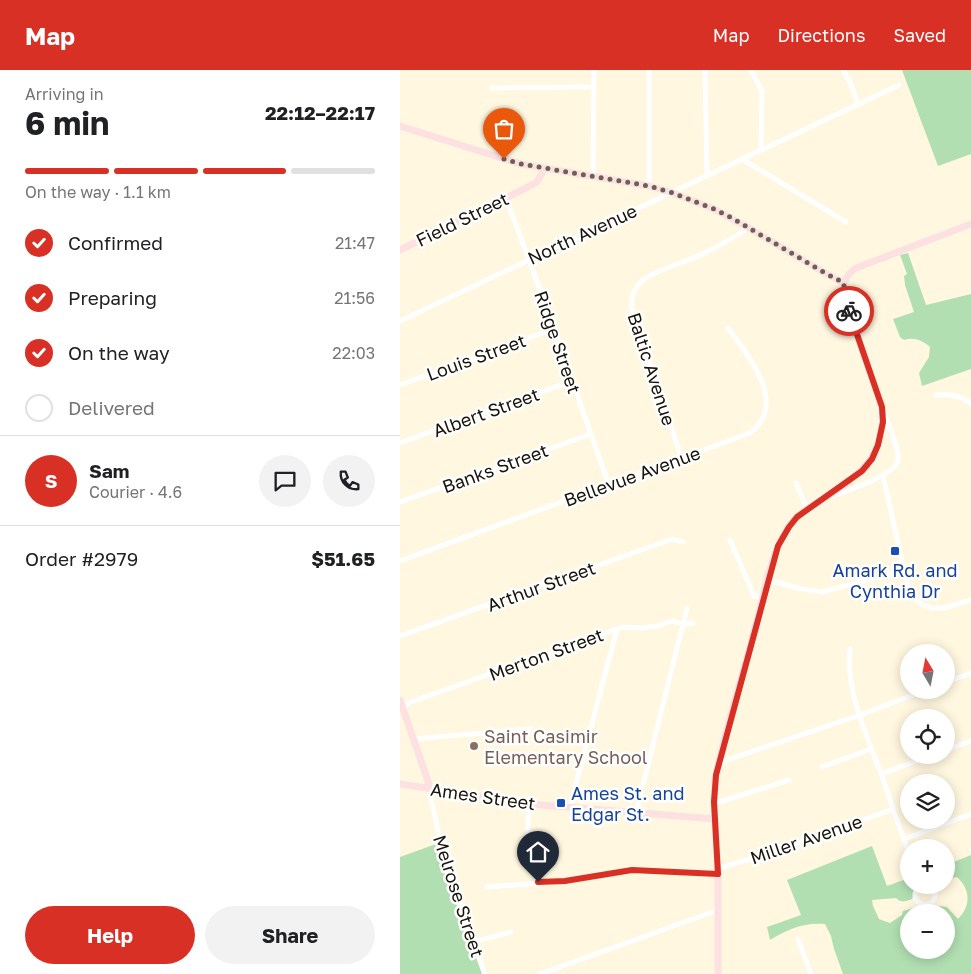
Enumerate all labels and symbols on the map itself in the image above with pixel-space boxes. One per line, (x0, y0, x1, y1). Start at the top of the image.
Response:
pin (483, 108, 525, 159)
street label: Field Street (412, 187, 512, 251)
street label: North Avenue (524, 199, 640, 269)
courier (824, 286, 874, 336)
street label: Ridge Street (530, 288, 586, 396)
street label: Baltic Avenue (623, 310, 681, 428)
street label: Louis Street (423, 329, 529, 385)
street label: Albert Street (430, 383, 542, 441)
street label: Banks Street (439, 439, 551, 497)
street label: Bellevue Avenue (561, 441, 703, 511)
marker: Amark Rd. and Cynthia Dr (889, 545, 901, 557)
street label: Arthur Street (484, 556, 598, 616)
place label: Amark Rd. and Cynthia Dr (832, 559, 958, 602)
street label: Merton Street (486, 623, 606, 685)
north arrow (900, 644, 955, 699)
place label: Saint Casimir Elementary School (484, 725, 648, 768)
marker: Saint Casimir Elementary School (468, 740, 480, 752)
street label: Ames Street (429, 778, 537, 814)
place label: Ames St. and Edgar St. (571, 782, 685, 825)
marker: Ames St. and Edgar St. (555, 797, 567, 809)
street label: Miller Avenue (747, 810, 865, 868)
pin (517, 831, 559, 882)
street label: Melrose Street (429, 832, 489, 960)

